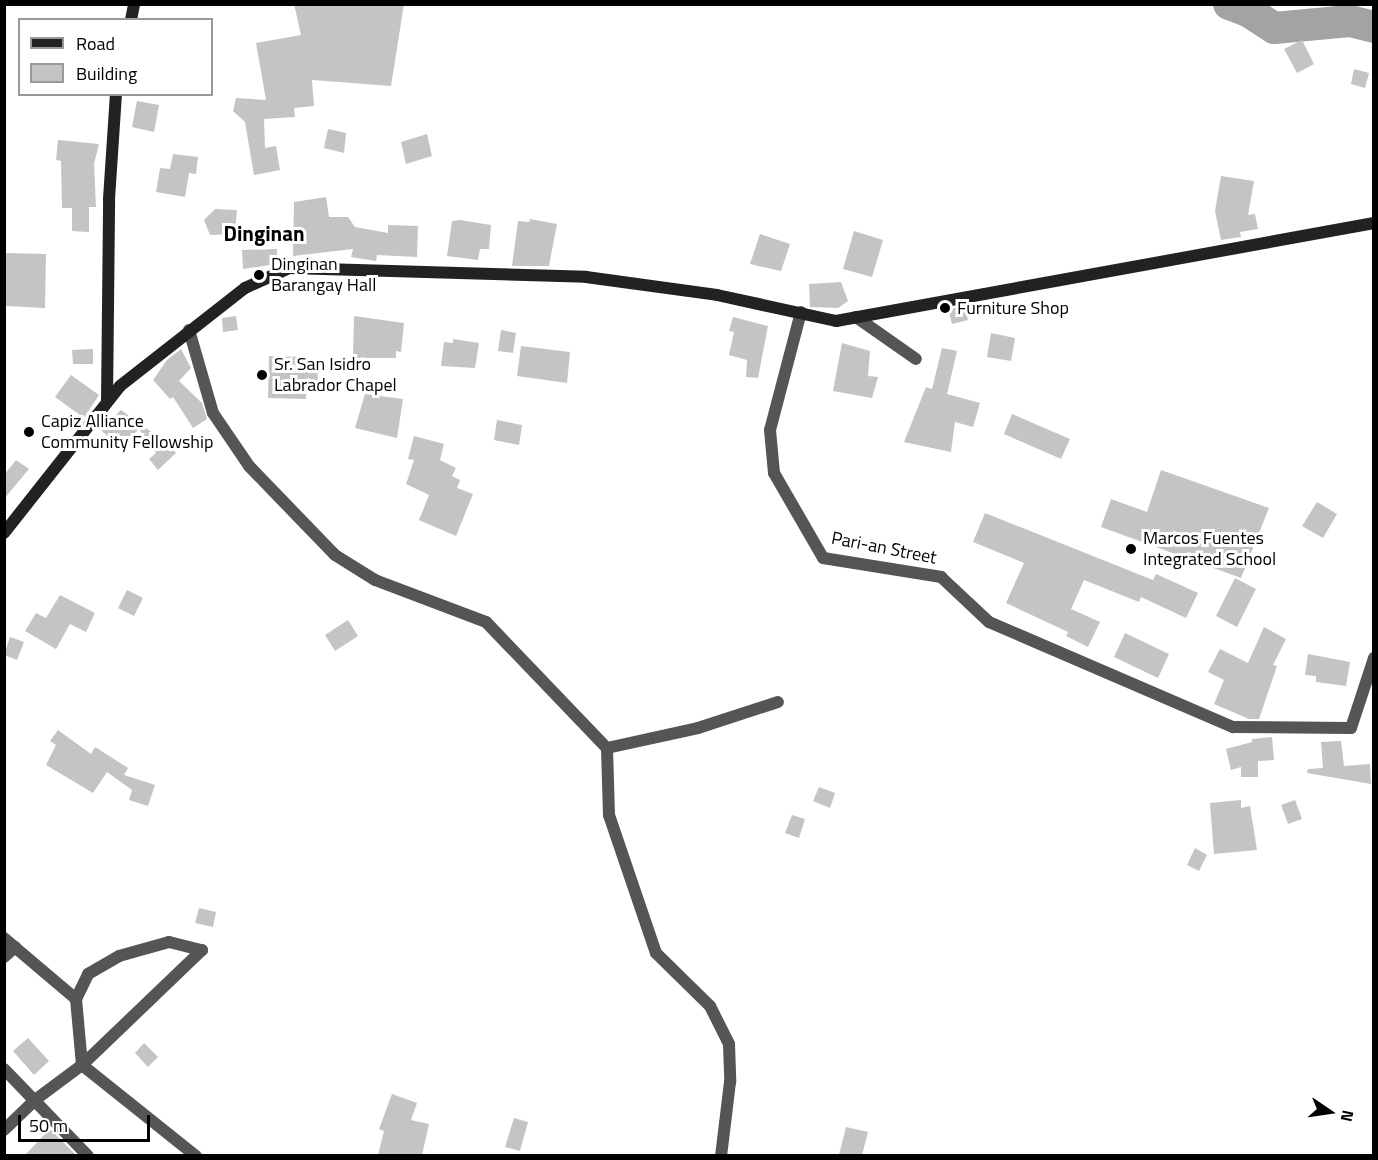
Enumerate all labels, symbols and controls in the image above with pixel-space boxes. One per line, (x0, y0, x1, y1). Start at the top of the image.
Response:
legend (18, 18, 213, 96)
text: Road (76, 30, 115, 57)
text: Building (76, 60, 137, 87)
district label: Dinginan (223, 220, 305, 246)
place label: Dinginan Barangay Hall (271, 254, 376, 296)
marker: Dinginan Barangay Hall (252, 268, 266, 282)
place label: Furniture Shop (957, 297, 1069, 319)
marker: Furniture Shop (938, 301, 952, 315)
place label: Sr. San Isidro Labrador Chapel (274, 354, 397, 397)
marker: Sr. San Isidro Labrador Chapel (255, 368, 269, 382)
place label: Capiz Alliance Community Fellowship (41, 411, 213, 454)
marker: Capiz Alliance Community Fellowship (22, 425, 36, 439)
street label: Pari-an Street (830, 527, 938, 569)
place label: Marcos Fuentes Integrated School (1143, 528, 1276, 570)
marker: Marcos Fuentes Integrated School (1124, 542, 1138, 556)
north arrow (1300, 1082, 1360, 1142)
scale bar (21, 1103, 153, 1141)
text: N (1335, 1108, 1360, 1124)
text: 50 m (29, 1112, 68, 1139)

